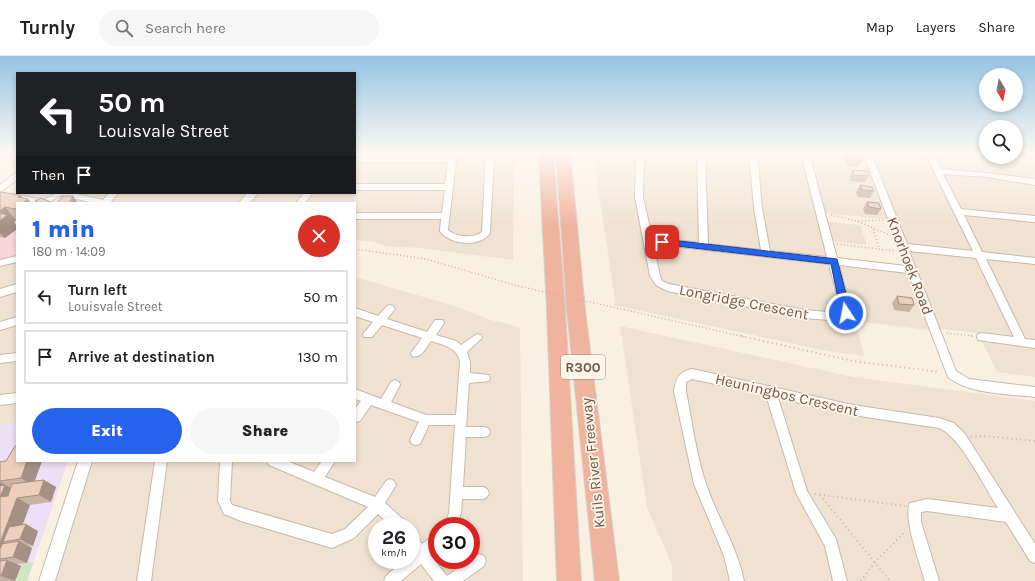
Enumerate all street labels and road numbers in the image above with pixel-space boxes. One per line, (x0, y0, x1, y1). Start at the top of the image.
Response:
street label: Knorhoek Road (883, 215, 937, 317)
street label: Longridge Crescent (678, 281, 811, 323)
road number: R300 (561, 355, 605, 379)
street label: Heuningbos Crescent (713, 370, 861, 420)
street label: Kuils River Freeway (577, 397, 609, 529)

